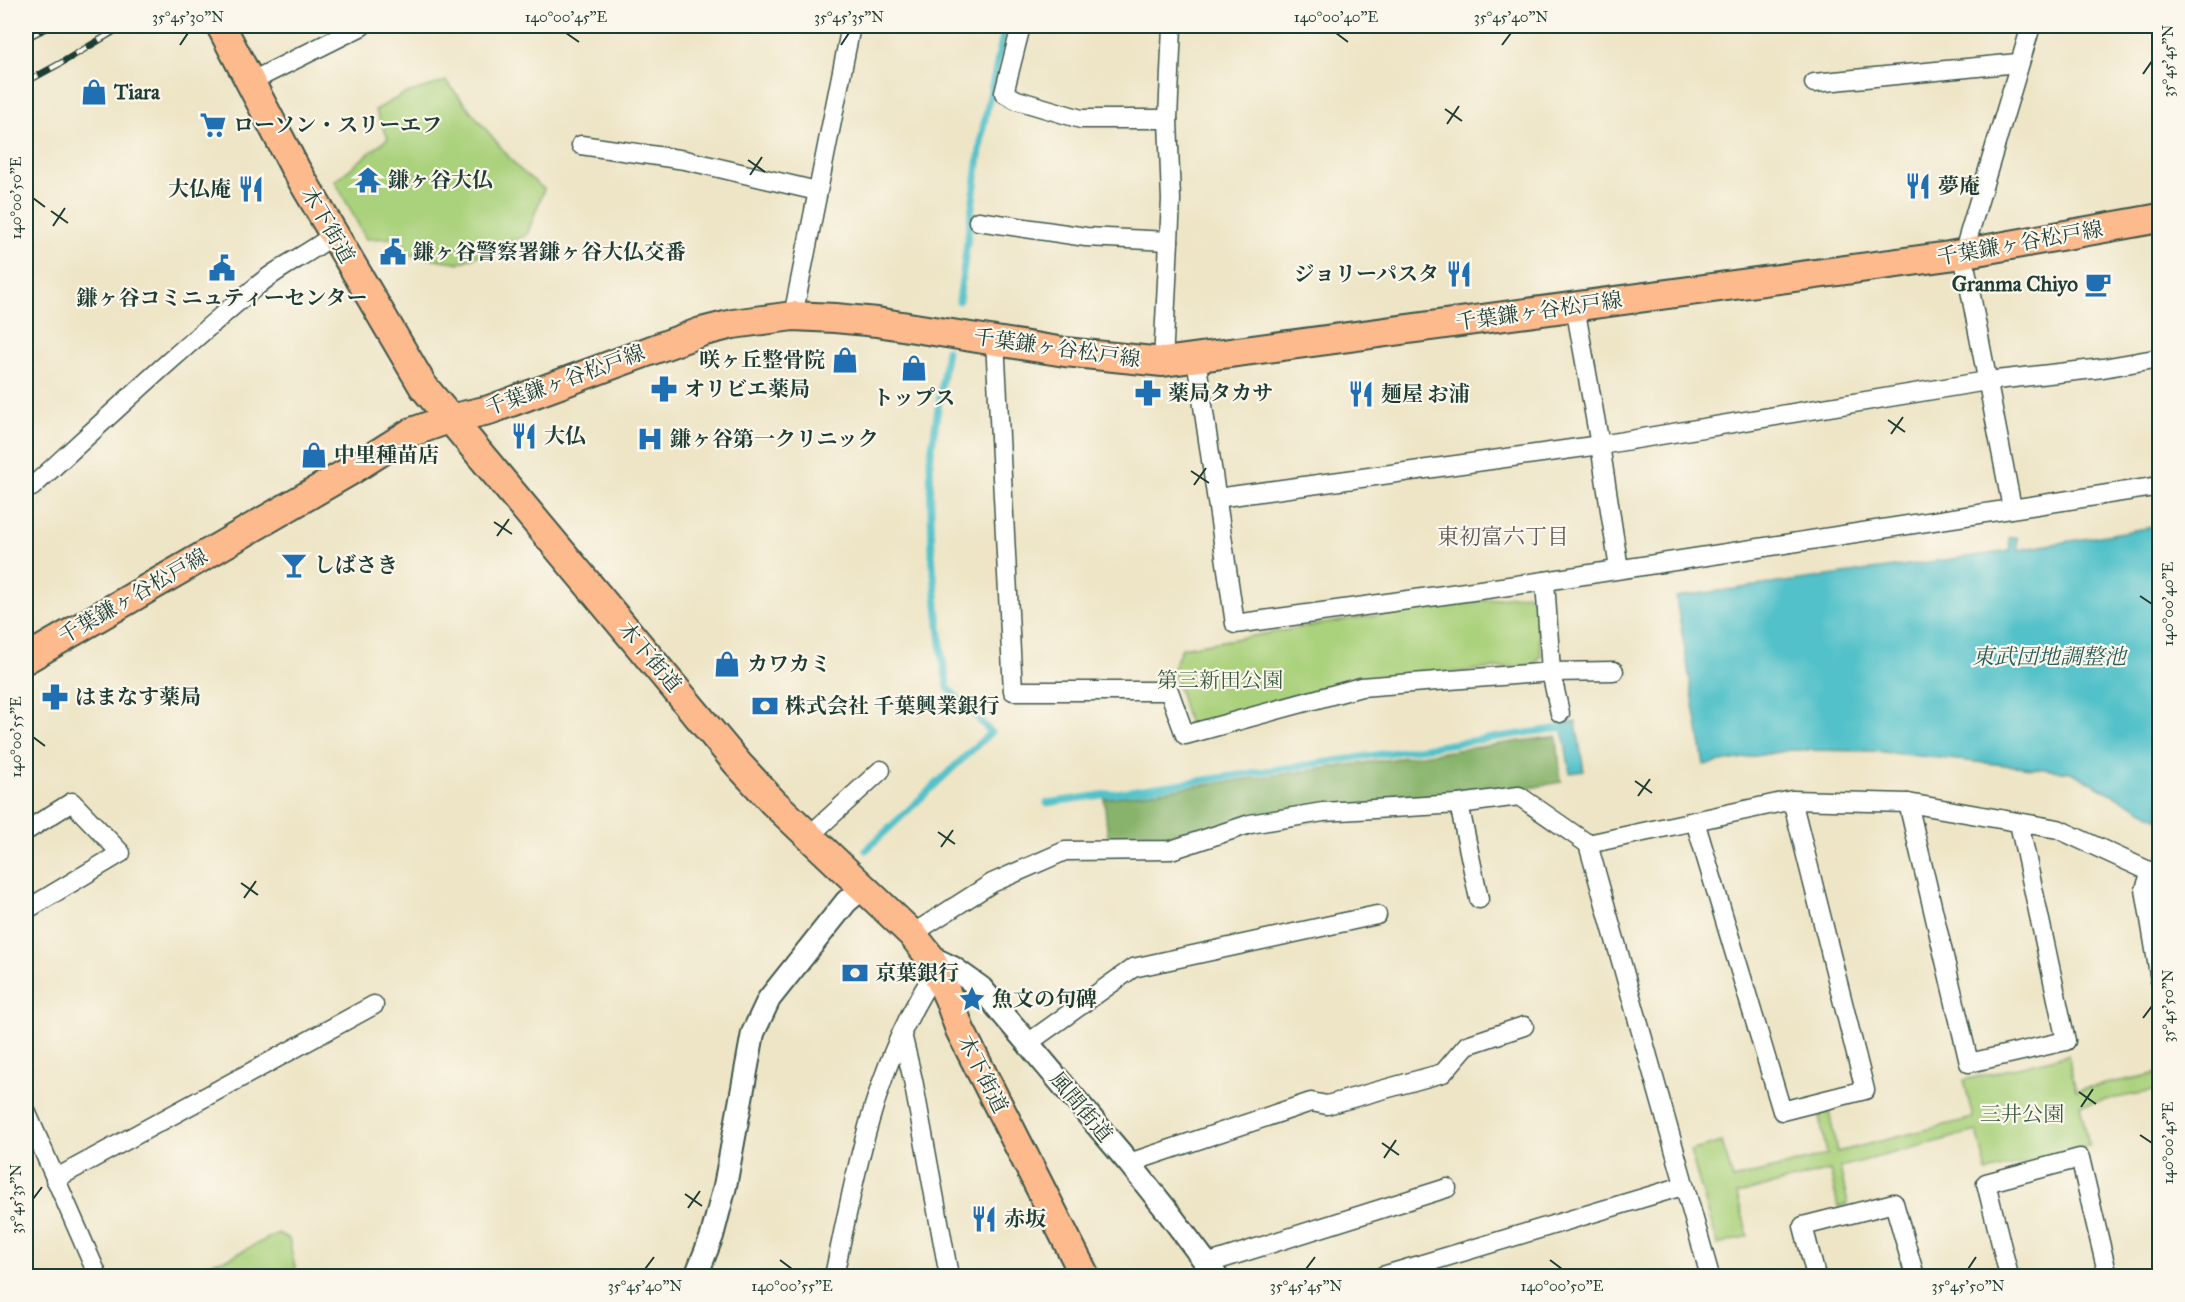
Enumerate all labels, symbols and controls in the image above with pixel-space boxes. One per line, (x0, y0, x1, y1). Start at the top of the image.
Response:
text: 35°45'30"N (152, 8, 224, 26)
text: 140°00'45"E (525, 8, 608, 26)
text: 35°45'35"N (814, 8, 884, 26)
text: 140°00'40"E (1294, 8, 1378, 26)
text: 35°45'40"N (1474, 8, 1548, 26)
text: 35°45'45"N (2159, 24, 2177, 97)
shop icon: Tiara (79, 77, 109, 107)
place label: Tiara (113, 79, 161, 105)
supermarket icon: ローソン・スリーエフ (198, 110, 228, 140)
place label: ローソン・スリーエフ (233, 112, 442, 138)
text: 140°00'50"E (7, 156, 25, 240)
temple icon: 鎌ヶ谷大仏 (353, 165, 383, 195)
place label: 鎌ヶ谷大仏 (388, 167, 493, 193)
restaurant icon: 夢庵 (1903, 171, 1933, 201)
place label: 夢庵 (1938, 173, 1980, 199)
restaurant icon: 大仏庵 (236, 174, 266, 204)
place label: 大仏庵 (168, 176, 231, 202)
street label: 木下街道 (296, 182, 360, 268)
street label: 千葉鎌ヶ谷松戸線 (1935, 216, 2105, 270)
public building icon: 鎌ヶ谷警察署鎌ヶ谷大仏交番 (378, 237, 408, 267)
place label: 鎌ヶ谷警察署鎌ヶ谷大仏交番 (413, 239, 686, 265)
public building icon: 鎌ヶ谷コミニュティーセンター (207, 253, 237, 283)
restaurant icon: ジョリーパスタ (1444, 259, 1474, 289)
place label: ジョリーパスタ (1293, 261, 1439, 287)
cafe icon: Granma Chiyo (2083, 269, 2113, 299)
place label: Granma Chiyo (1952, 271, 2078, 297)
place label: 鎌ヶ谷コミニュティーセンター (76, 285, 368, 311)
street label: 千葉鎌ヶ谷松戸線 (1454, 286, 1624, 336)
street label: 千葉鎌ヶ谷松戸線 (972, 323, 1142, 373)
street label: 千葉鎌ヶ谷松戸線 (482, 339, 648, 421)
shop icon: 咲ヶ丘整骨院 (830, 345, 860, 375)
place label: 咲ヶ丘整骨院 (699, 347, 825, 373)
shop icon: トップス (899, 353, 929, 383)
pharmacy icon: オリビエ薬局 (649, 374, 679, 404)
place label: オリビエ薬局 (684, 376, 810, 402)
pharmacy icon: 薬局タカサ (1133, 378, 1163, 408)
restaurant icon: 麺屋 お浦 (1346, 379, 1376, 409)
place label: 薬局タカサ (1168, 380, 1273, 406)
place label: 麺屋 お浦 (1381, 381, 1470, 407)
place label: トップス (873, 385, 955, 411)
restaurant icon: 大仏 (509, 421, 539, 451)
place label: 大仏 (544, 423, 586, 449)
hospital icon: 鎌ヶ谷第一クリニック (635, 424, 665, 454)
place label: 鎌ヶ谷第一クリニック (670, 426, 879, 452)
shop icon: 中里種苗店 (299, 440, 329, 470)
place label: 中里種苗店 (334, 442, 439, 468)
district label: 東初富六丁目 (1437, 523, 1569, 550)
street label: 千葉鎌ヶ谷松戸線 (54, 543, 212, 649)
bar icon: しばさき (279, 550, 309, 580)
place label: しばさき (314, 552, 398, 578)
text: 140°00'40"E (2159, 562, 2177, 646)
street label: 木下街道 (613, 616, 687, 698)
water label: 東武団地調整池 (1972, 643, 2129, 670)
shop icon: カワカミ (712, 649, 742, 679)
place label: カワカミ (747, 651, 831, 677)
park label: 第三新田公園 (1157, 667, 1283, 693)
pharmacy icon: はまなす薬局 (40, 682, 70, 712)
place label: はまなす薬局 (75, 684, 201, 710)
bank icon: 株式会社 千葉興業銀行 (750, 691, 780, 721)
place label: 株式会社 千葉興業銀行 (785, 693, 1000, 719)
text: 140°00'55"E (7, 696, 25, 778)
bank icon: 京葉銀行 (840, 958, 870, 988)
place label: 京葉銀行 (875, 960, 959, 986)
text: 35°45'50"N (2159, 969, 2177, 1042)
place icon: 魚文の句碑 (957, 984, 987, 1014)
place label: 魚文の句碑 (992, 986, 1097, 1012)
street label: 木下街道 (952, 1031, 1014, 1117)
street label: 風間街道 (1044, 1066, 1118, 1148)
park label: 三井公園 (1980, 1101, 2064, 1127)
text: 140°00'45"E (2159, 1101, 2177, 1184)
text: 35°45'35"N (7, 1164, 25, 1234)
restaurant icon: 赤坂 (969, 1204, 999, 1234)
place label: 赤坂 (1004, 1206, 1046, 1232)
text: 35°45'40"N (608, 1277, 682, 1295)
text: 140°00'55"E (751, 1277, 833, 1295)
text: 35°45'45"N (1270, 1277, 1343, 1295)
text: 140°00'50"E (1520, 1277, 1604, 1295)
text: 35°45'50"N (1932, 1277, 2005, 1295)

